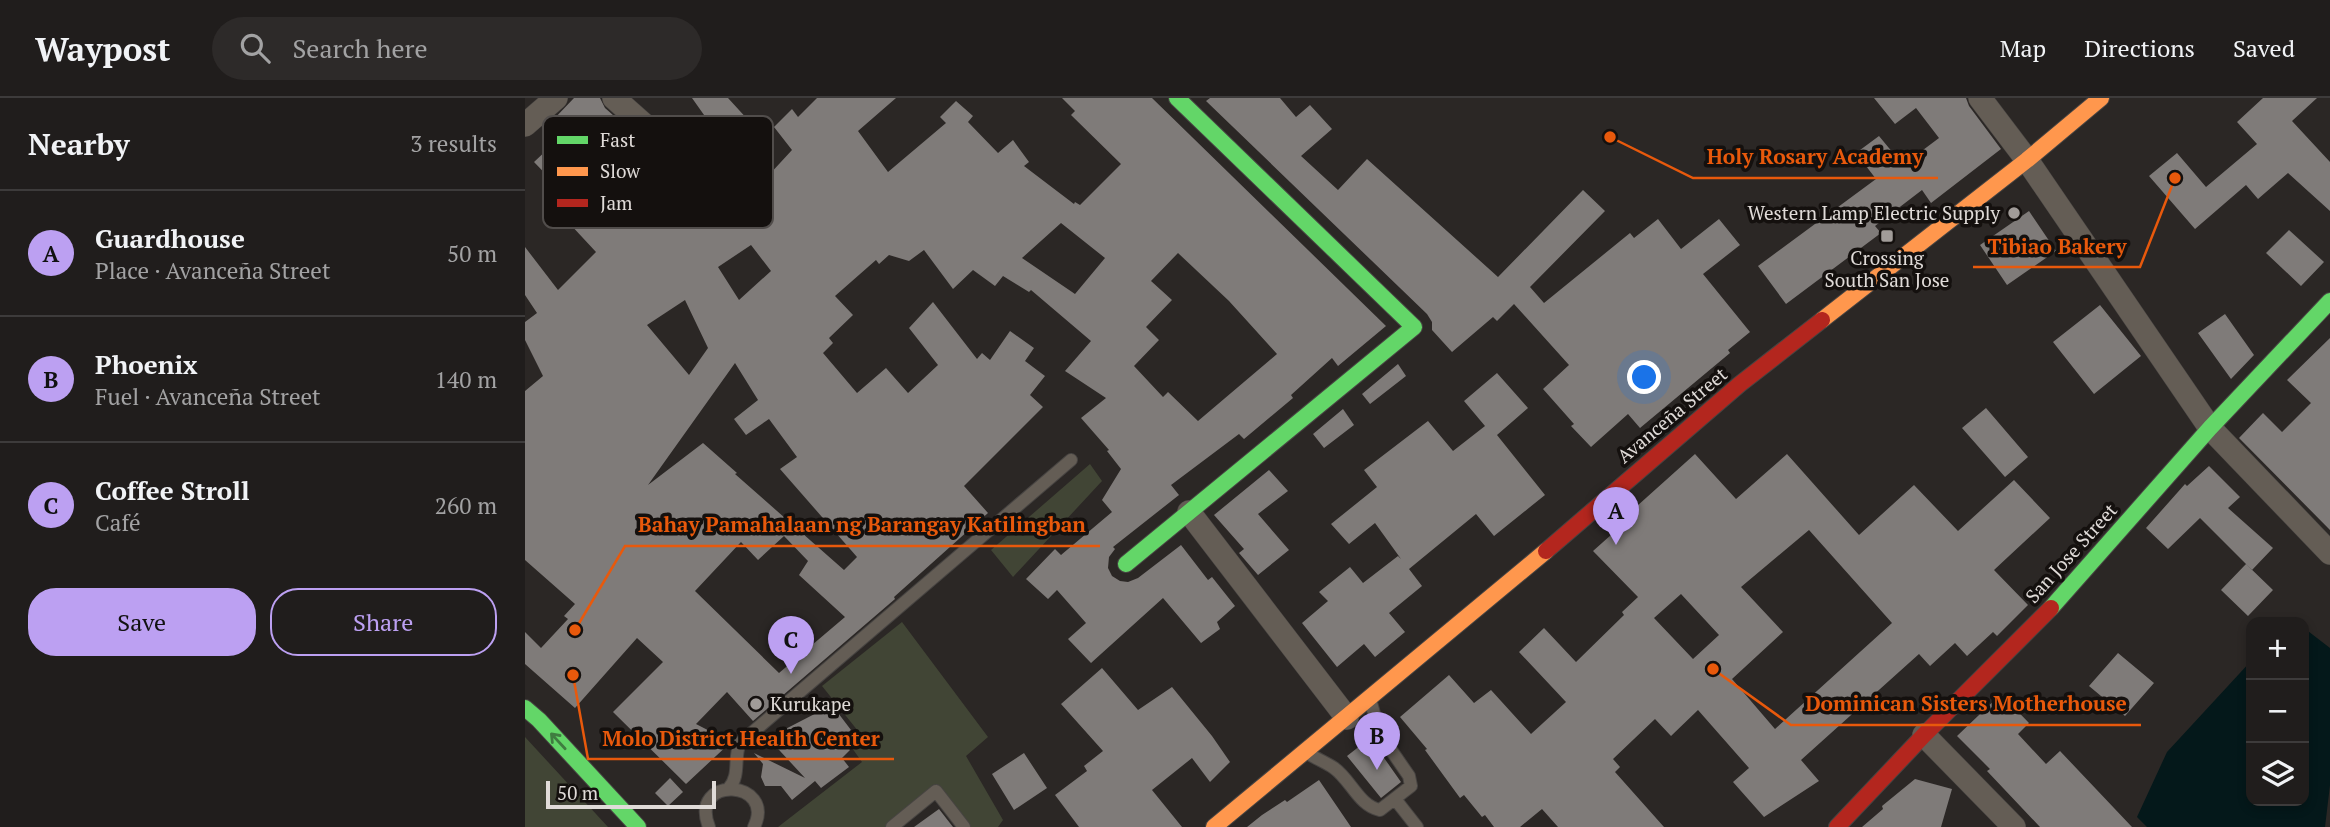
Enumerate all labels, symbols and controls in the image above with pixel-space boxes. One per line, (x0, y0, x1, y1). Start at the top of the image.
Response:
search box (212, 17, 702, 80)
text: Waypost (35, 27, 170, 70)
icon: search (236, 29, 274, 67)
text: Search here (292, 31, 428, 65)
text: Map (2000, 32, 2046, 64)
text: Directions (2084, 32, 2195, 64)
text: Saved (2233, 32, 2295, 64)
legend (543, 116, 773, 228)
text: Nearby (28, 124, 130, 164)
text: Fast (600, 127, 635, 152)
text: 3 results (410, 128, 497, 159)
callout: Holy Rosary Academy (1693, 136, 1938, 178)
text: Holy Rosary Academy (1707, 142, 1924, 170)
text: Slow (600, 158, 641, 183)
text: Jam (600, 190, 633, 215)
place label: Western Lamp Electric Supply (1747, 200, 2000, 225)
marker: Western Lamp Electric Supply (2006, 205, 2022, 221)
text: Guardhouse (95, 221, 245, 255)
callout: Tibiao Bakery (1973, 225, 2140, 267)
marker: Crossing South San Jose (1879, 228, 1895, 244)
text: Tibiao Bakery (1988, 232, 2127, 260)
text: A (43, 238, 59, 269)
text: 50 m (447, 238, 497, 269)
place label: Crossing South San Jose (1825, 245, 1949, 292)
text: Place · Avanceña Street (95, 255, 330, 286)
text: Phoenix (95, 347, 198, 381)
your location (1627, 360, 1661, 394)
street label: Avanceña Street (1611, 361, 1732, 468)
text: B (44, 364, 58, 395)
text: 140 m (435, 364, 497, 395)
text: Fuel · Avanceña Street (95, 381, 321, 412)
text: Coffee Stroll (95, 473, 250, 507)
pin: A (1593, 487, 1639, 545)
text: C (44, 490, 59, 521)
text: 260 m (435, 490, 497, 521)
street label: San Jose Street (2019, 498, 2122, 608)
callout: Bahay Pamahalaan ng Barangay Katilingban (625, 504, 1100, 546)
text: Café (95, 507, 140, 538)
text: Bahay Pamahalaan ng Barangay Katilingban (638, 510, 1086, 538)
button: Save (28, 588, 256, 656)
button: Share (270, 588, 497, 656)
pin: C (768, 616, 814, 674)
map controls (2246, 617, 2309, 806)
button: + (2246, 617, 2309, 680)
button: − (2246, 680, 2309, 743)
callout: Dominican Sisters Motherhouse (1791, 683, 2141, 725)
text: Dominican Sisters Motherhouse (1805, 689, 2127, 717)
place label: Kurukape (770, 691, 851, 716)
marker: Kurukape (748, 696, 764, 712)
pin: B (1354, 712, 1400, 770)
callout: Molo District Health Center (588, 717, 894, 759)
text: Molo District Health Center (602, 724, 880, 752)
one-way arrow (550, 733, 567, 750)
button: layers (2246, 743, 2309, 806)
scale bar (546, 778, 716, 810)
text: 50 m (557, 780, 598, 805)

